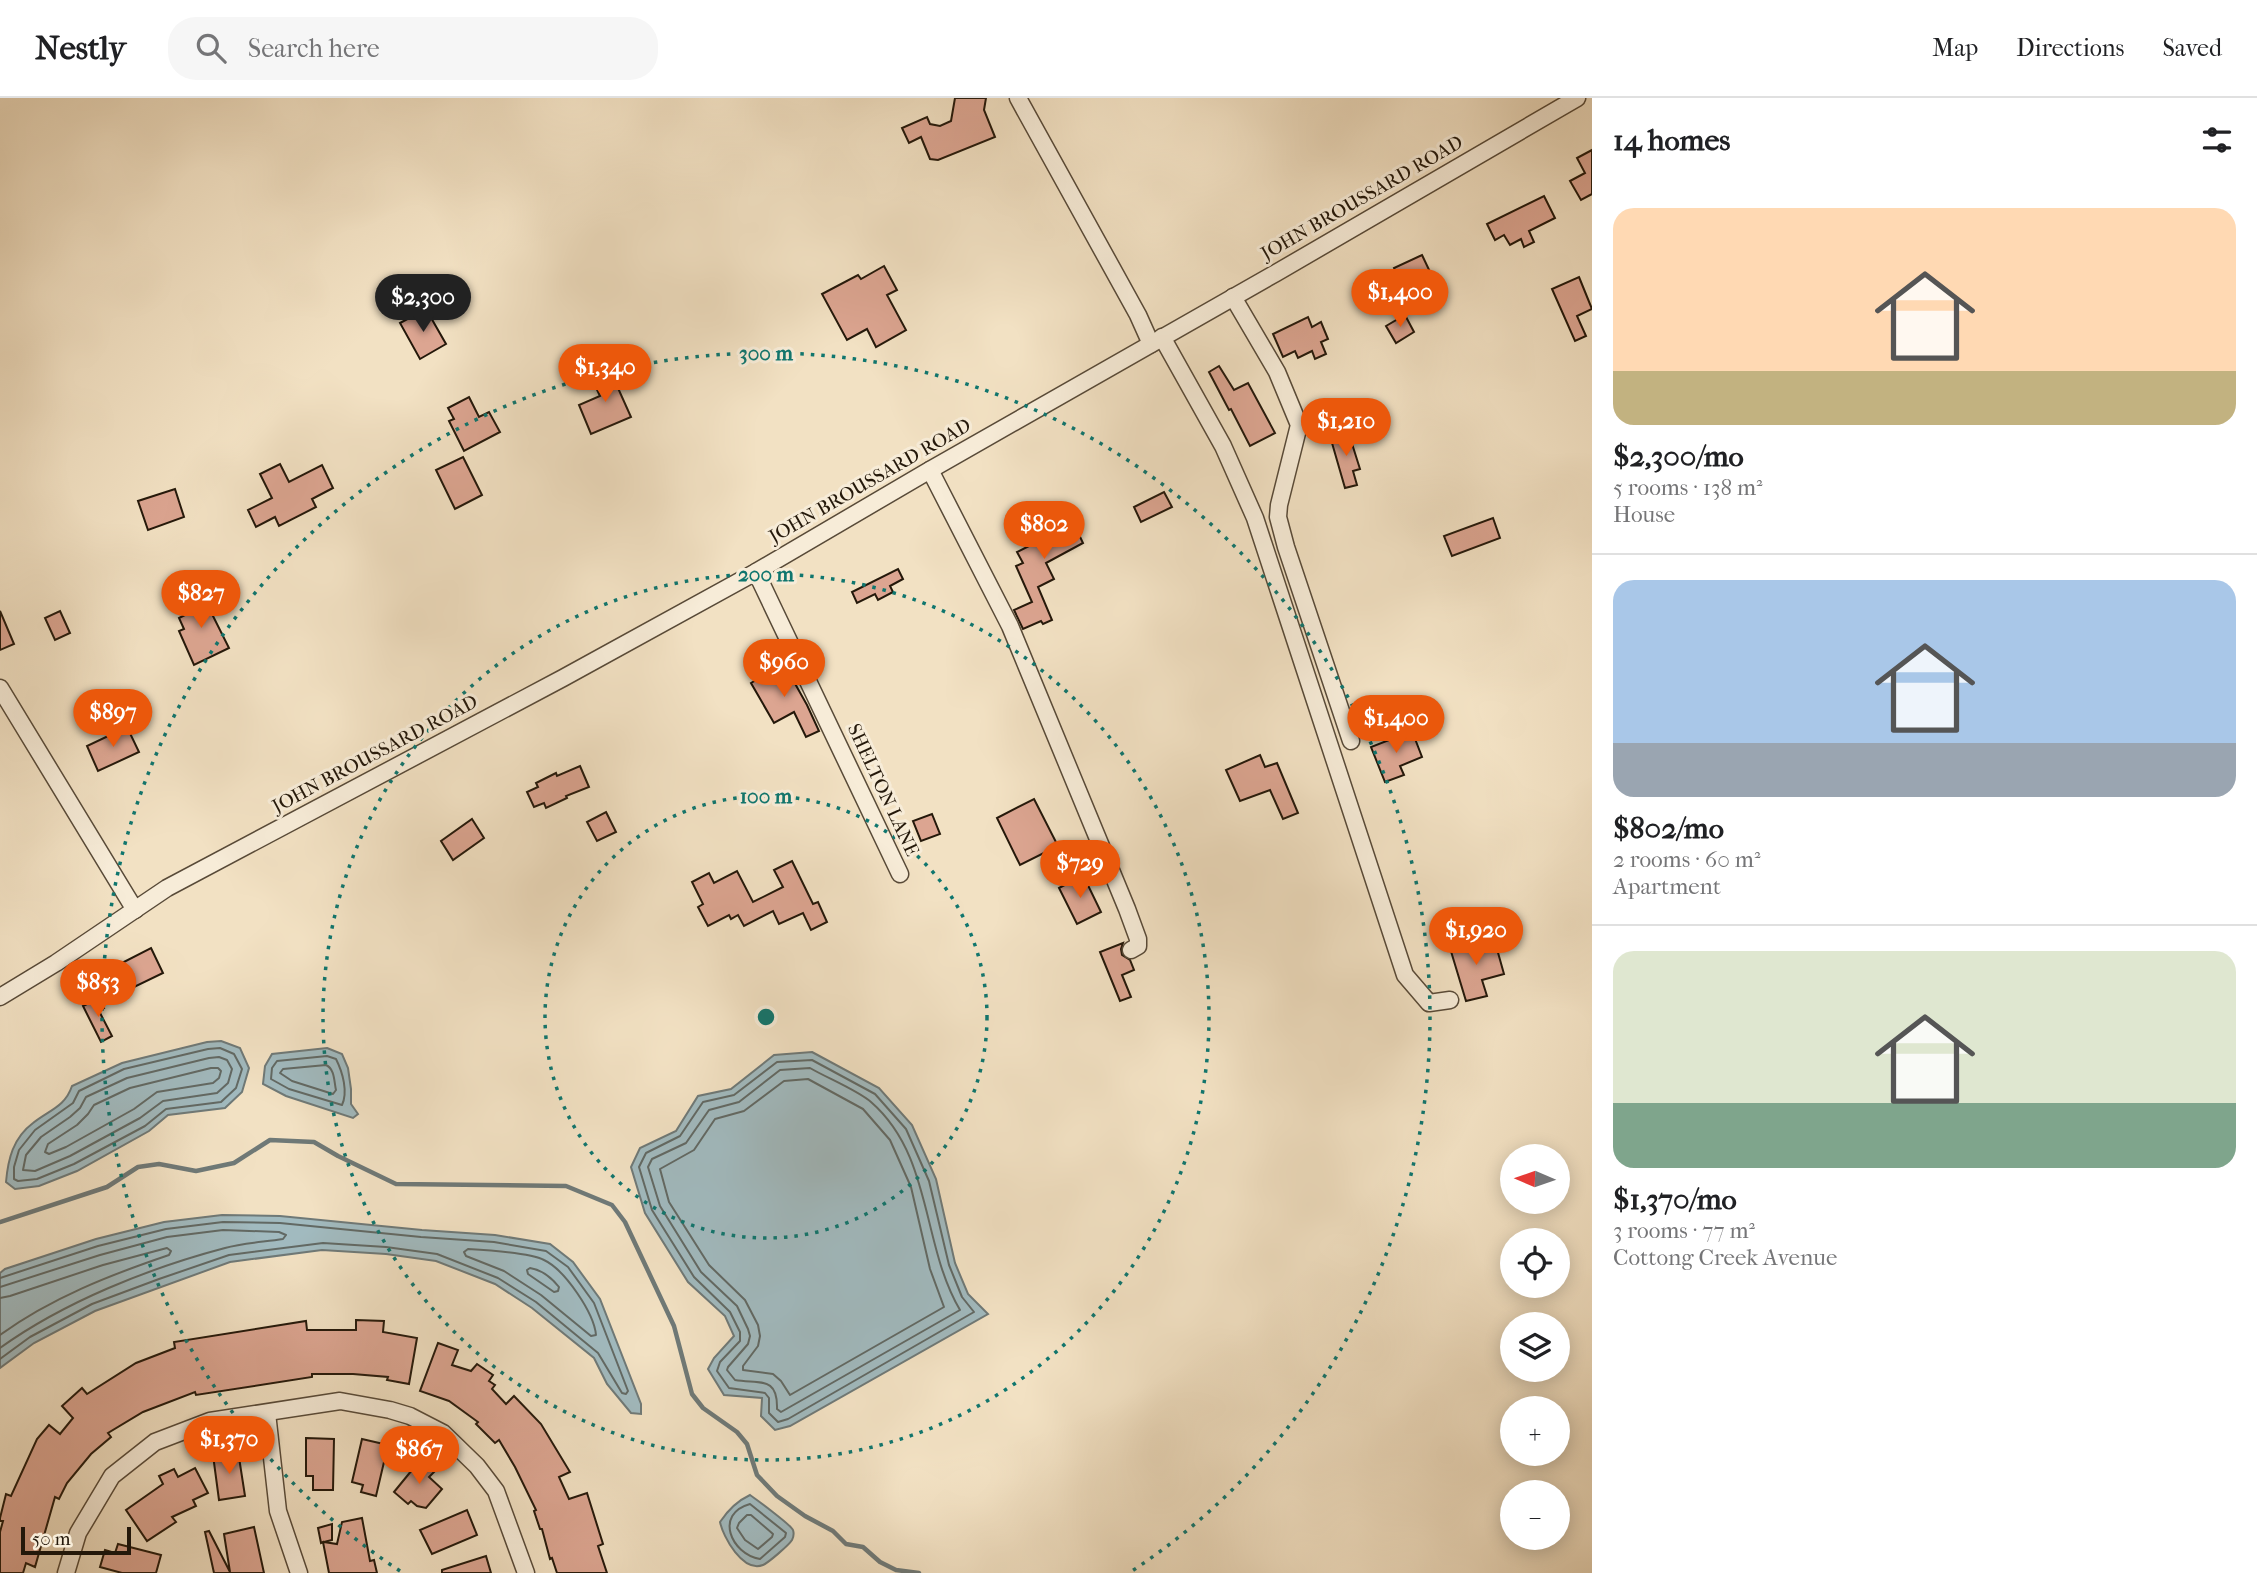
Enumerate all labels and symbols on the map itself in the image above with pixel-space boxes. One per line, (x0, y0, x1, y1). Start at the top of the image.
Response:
street label: JOHN BROUSSARD ROAD (1255, 131, 1467, 266)
pin: $1,400 (1343, 270, 1457, 329)
pin: $2,300 (366, 274, 480, 334)
text: 300 m (739, 341, 793, 365)
pin: $1,340 (548, 344, 662, 404)
pin: $1,210 (1289, 398, 1403, 458)
street label: JOHN BROUSSARD ROAD (763, 414, 975, 549)
pin: $802 (1003, 502, 1085, 561)
text: 200 m (738, 562, 795, 586)
pin: $827 (160, 570, 242, 630)
pin: $960 (743, 640, 825, 699)
pin: $897 (72, 690, 154, 749)
street label: JOHN BROUSSARD ROAD (267, 690, 481, 819)
pin: $1,400 (1339, 696, 1453, 755)
street label: SHELTON LANE (843, 720, 923, 860)
text: 100 m (740, 784, 793, 808)
pin: $729 (1039, 840, 1121, 900)
pin: $1,920 (1419, 908, 1533, 967)
pin: $853 (57, 960, 139, 1019)
centre of rings (754, 1005, 778, 1029)
north arrow (1500, 1144, 1570, 1214)
pin: $1,370 (172, 1416, 286, 1476)
pin: $867 (378, 1426, 460, 1486)
scale bar (21, 1524, 131, 1556)

